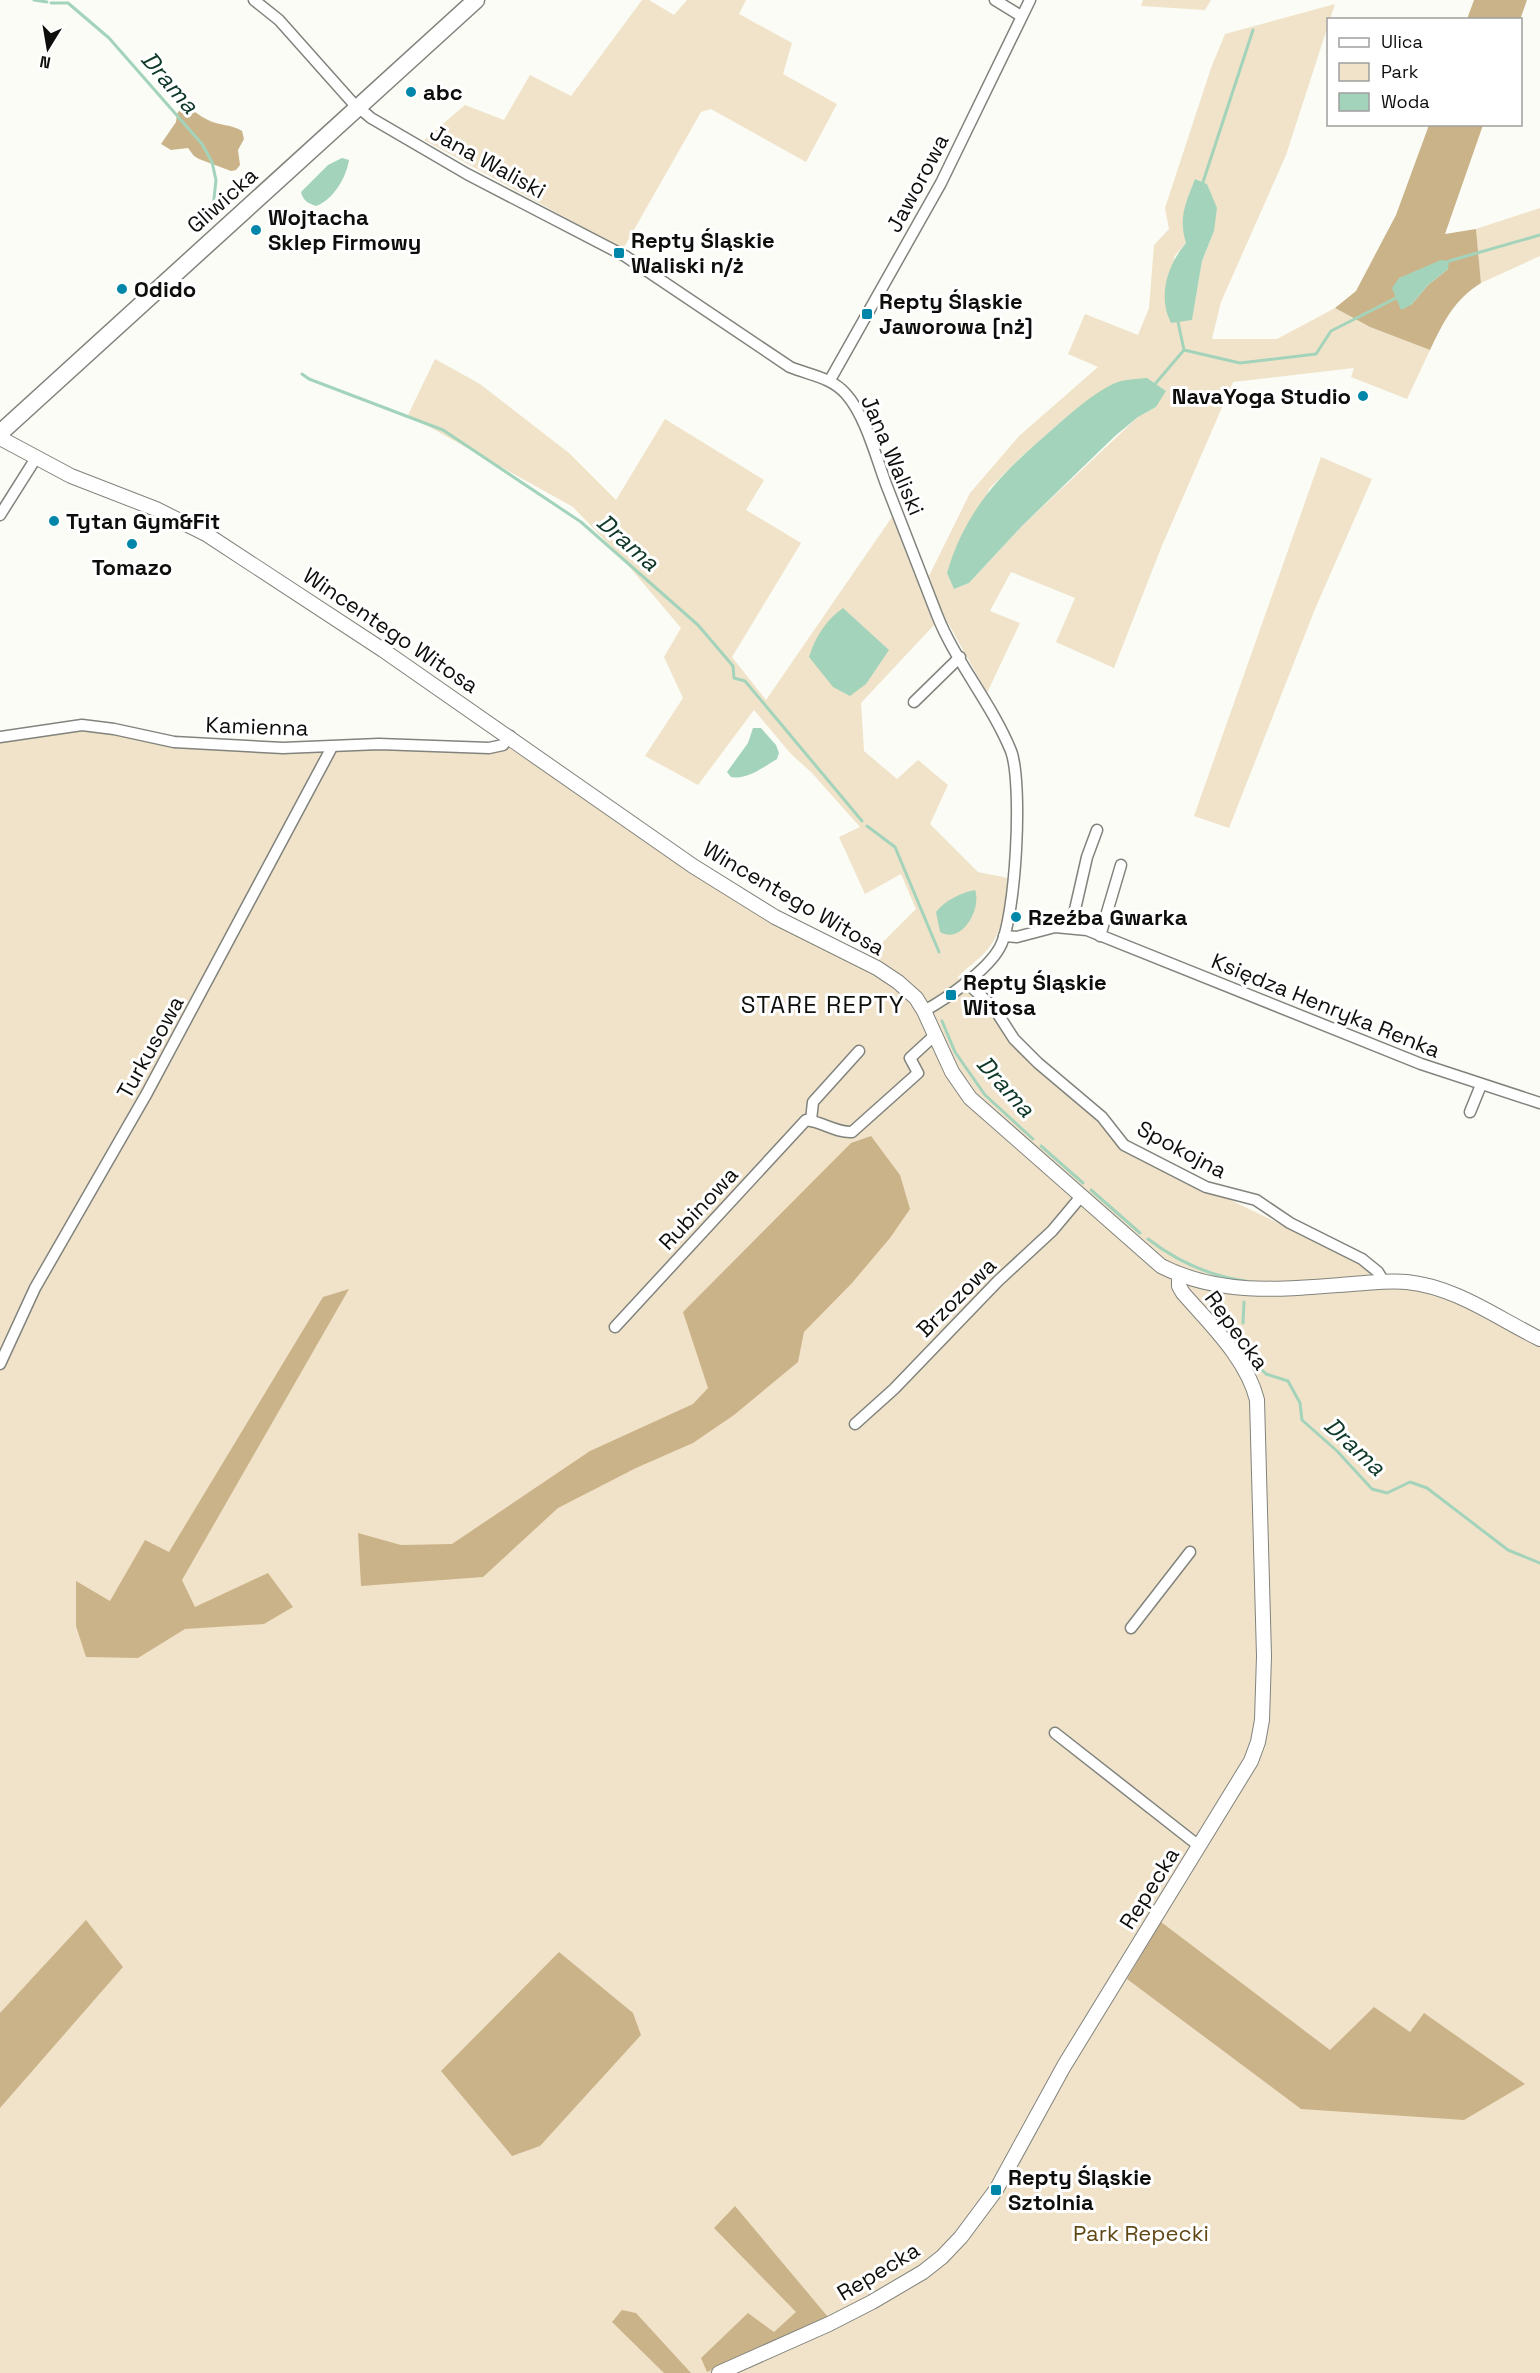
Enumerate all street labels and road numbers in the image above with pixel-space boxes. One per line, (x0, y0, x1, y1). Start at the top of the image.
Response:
street label: Jana Waliski (425, 118, 551, 204)
street label: Jaworowa (879, 129, 955, 237)
street label: Gliwicka (181, 161, 263, 239)
street label: Jana Waliski (855, 391, 931, 519)
street label: Wincentego Witosa (298, 561, 484, 699)
street label: Kamienna (205, 710, 309, 742)
street label: Wincentego Witosa (698, 834, 890, 962)
street label: Księdza Henryka Renka (1208, 946, 1445, 1064)
street label: Turkusowa (110, 990, 190, 1103)
street label: Spokojna (1132, 1114, 1232, 1184)
street label: Rubinowa (652, 1160, 744, 1256)
street label: Brzozowa (910, 1251, 1002, 1343)
street label: Repecka (1199, 1285, 1275, 1376)
street label: Repecka (1113, 1841, 1185, 1934)
street label: Repecka (832, 2235, 925, 2307)

